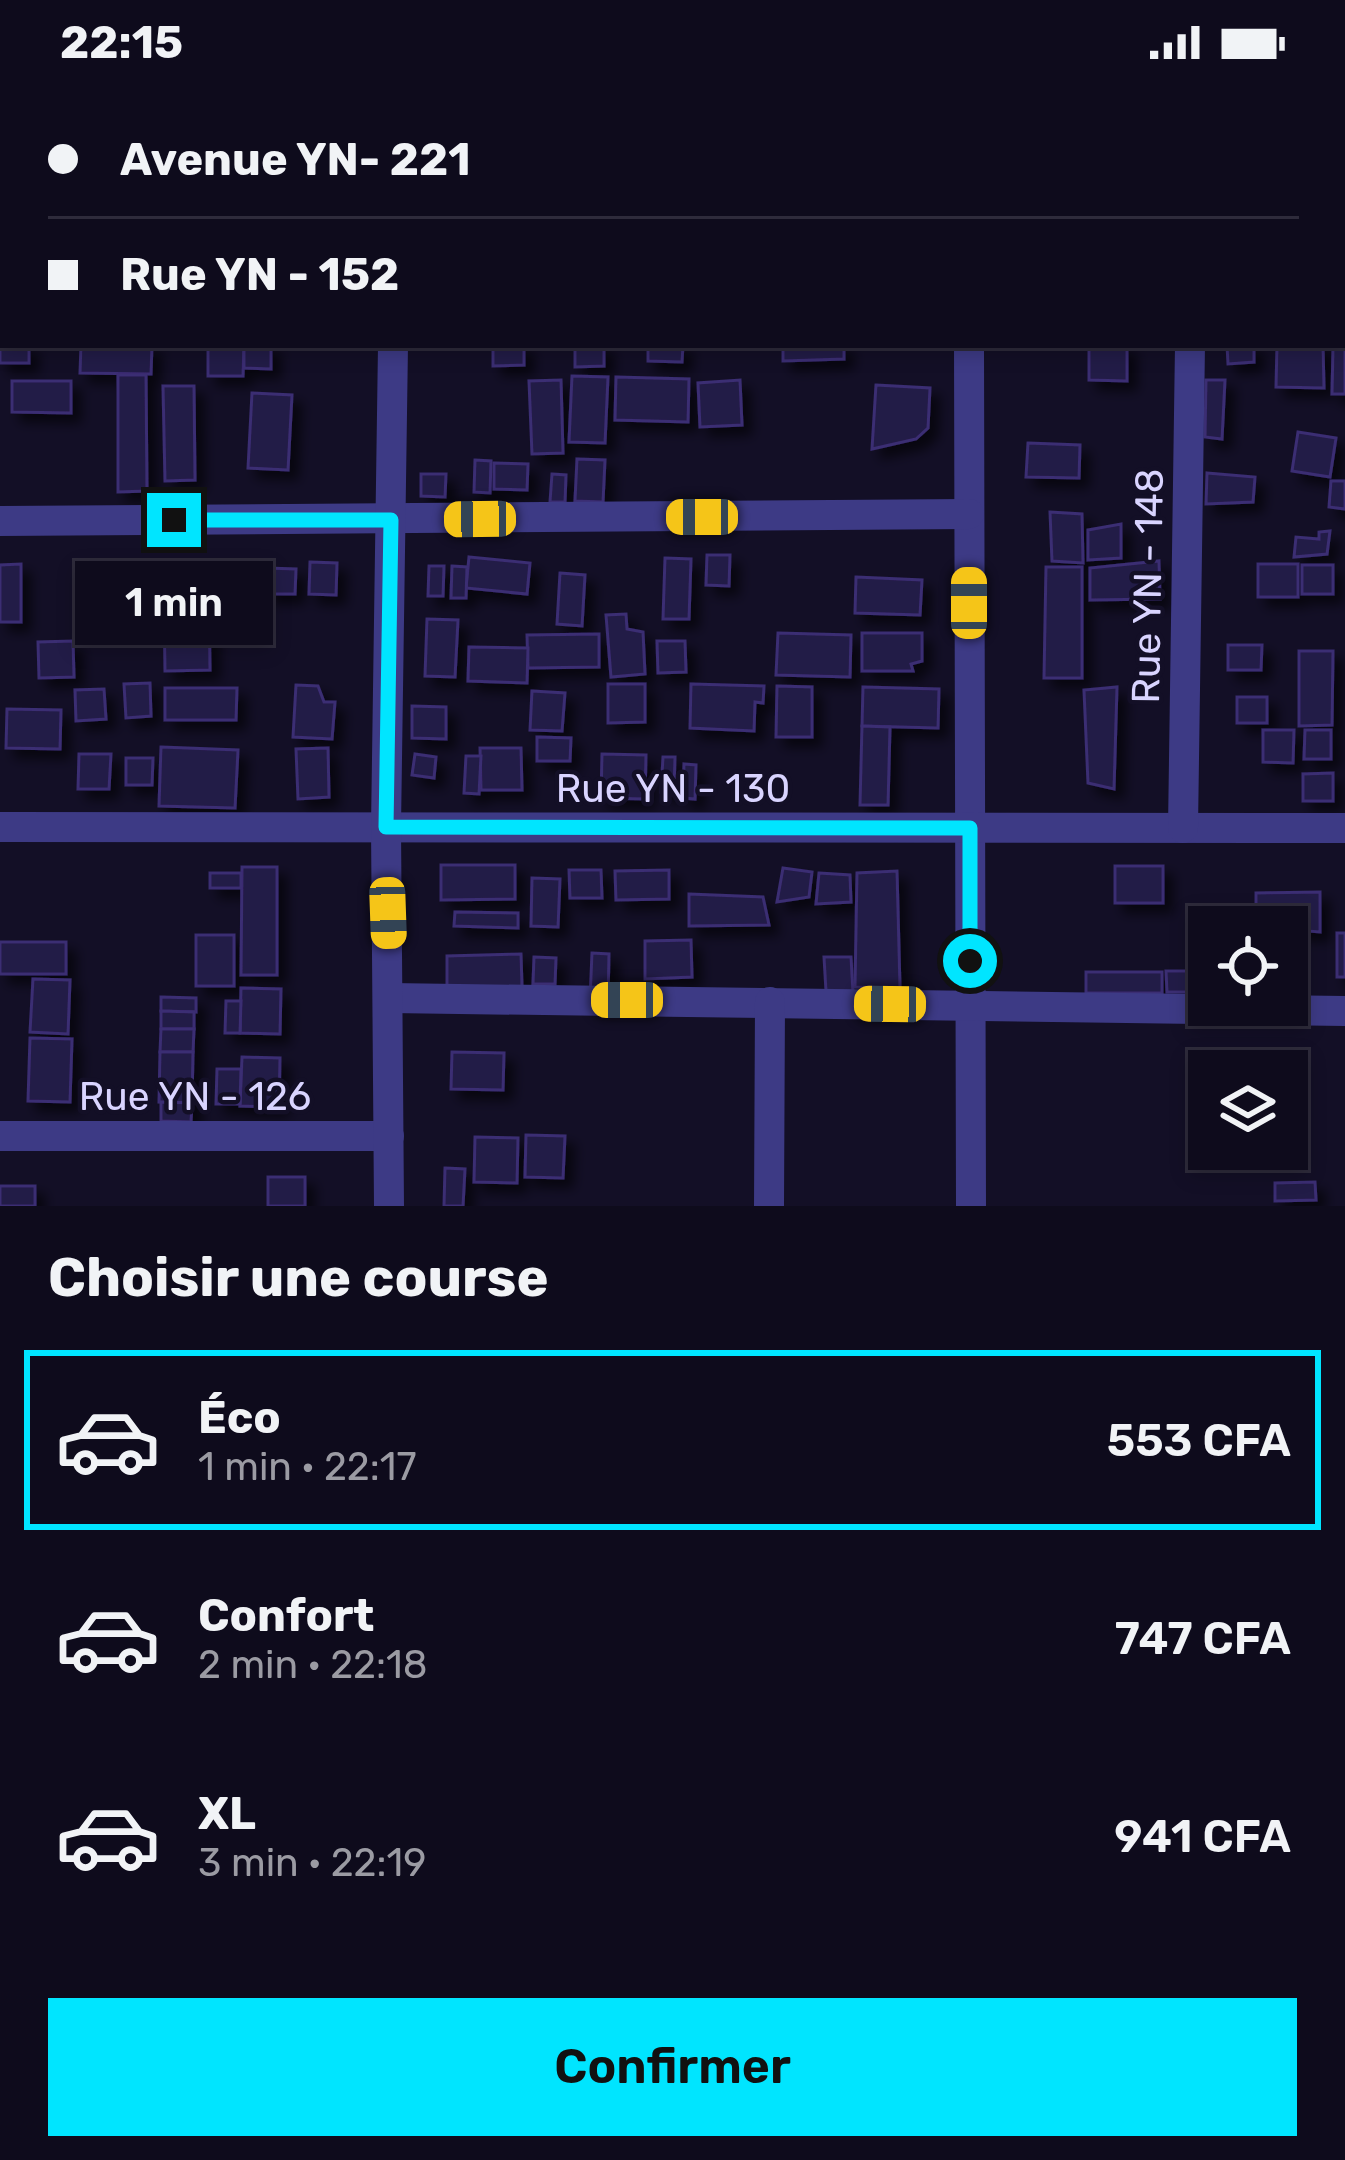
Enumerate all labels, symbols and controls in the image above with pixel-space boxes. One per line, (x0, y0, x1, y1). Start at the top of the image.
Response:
text: 22:15 (60, 16, 183, 69)
text: Avenue YN- 221 (120, 133, 471, 186)
text: Rue YN - 152 (120, 248, 399, 301)
street label: Rue YN - 148 (1123, 468, 1173, 704)
route end (147, 493, 201, 547)
car (666, 499, 738, 535)
car (444, 500, 516, 538)
callout: 1 min (75, 562, 273, 646)
car (951, 567, 987, 639)
text: 1 min (125, 580, 223, 626)
street label: Rue YN - 130 (556, 766, 790, 812)
car (369, 876, 407, 950)
map controls (1188, 906, 1308, 1170)
button: locate (1188, 906, 1308, 1026)
route start (943, 934, 997, 988)
car (591, 982, 663, 1018)
car (854, 985, 926, 1023)
button: layers (1188, 1050, 1308, 1170)
street label: Rue YN - 126 (79, 1074, 311, 1120)
text: Choisir une course (48, 1246, 549, 1310)
icon: car (54, 1386, 162, 1494)
text: Éco (198, 1391, 281, 1444)
text: 553 CFA (1107, 1414, 1291, 1467)
text: 1 min · 22:17 (198, 1444, 416, 1490)
icon: car (54, 1584, 162, 1692)
text: Confort (198, 1589, 374, 1642)
text: 747 CFA (1115, 1612, 1291, 1665)
text: 2 min · 22:18 (198, 1642, 427, 1688)
icon: car (54, 1782, 162, 1890)
text: XL (198, 1787, 256, 1840)
text: 941 CFA (1114, 1810, 1291, 1863)
text: 3 min · 22:19 (198, 1840, 426, 1886)
button: Confirmer (48, 1998, 1297, 2136)

